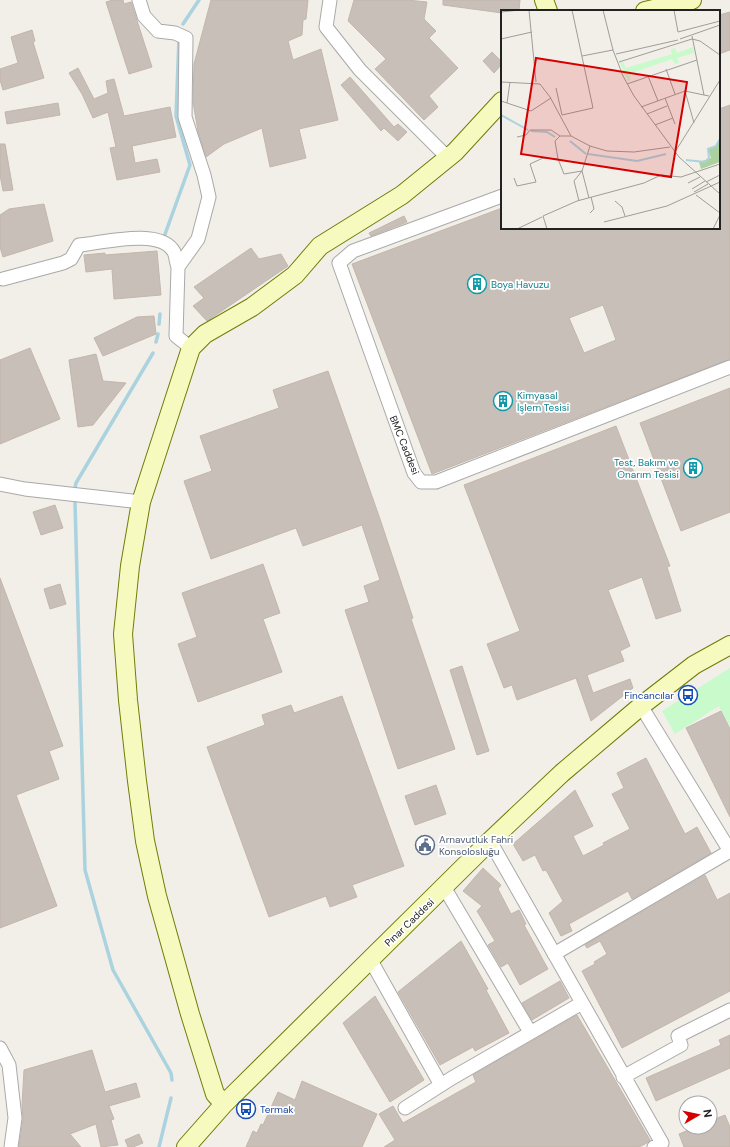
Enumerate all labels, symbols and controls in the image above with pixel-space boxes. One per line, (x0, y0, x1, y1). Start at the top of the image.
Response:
inset map (501, 10, 720, 229)
building icon: Boya Havuzu (466, 273, 488, 295)
place label: Boya Havuzu (491, 278, 550, 291)
place label: Kimyasal İşlem Tesisi (517, 389, 569, 414)
building icon: Kimyasal İşlem Tesisi (492, 390, 514, 412)
street label: BMC Caddesi (387, 414, 422, 477)
place label: Test, Bakım ve Onarım Tesisi (614, 456, 679, 481)
building icon: Test, Bakım ve Onarım Tesisi (682, 457, 704, 479)
bus stop icon: Fincancılar (677, 684, 699, 706)
place label: Fincancılar (624, 689, 674, 702)
place label: Arnavutluk Fahri Konsolosluğu (439, 833, 513, 858)
public building icon: Arnavutluk Fahri Konsolosluğu (414, 834, 436, 856)
street label: Pınar Caddesi (382, 896, 437, 949)
north arrow (678, 1095, 718, 1135)
bus stop icon: Termak (235, 1098, 257, 1120)
place label: Termak (260, 1103, 293, 1116)
text: N (700, 1108, 715, 1118)

